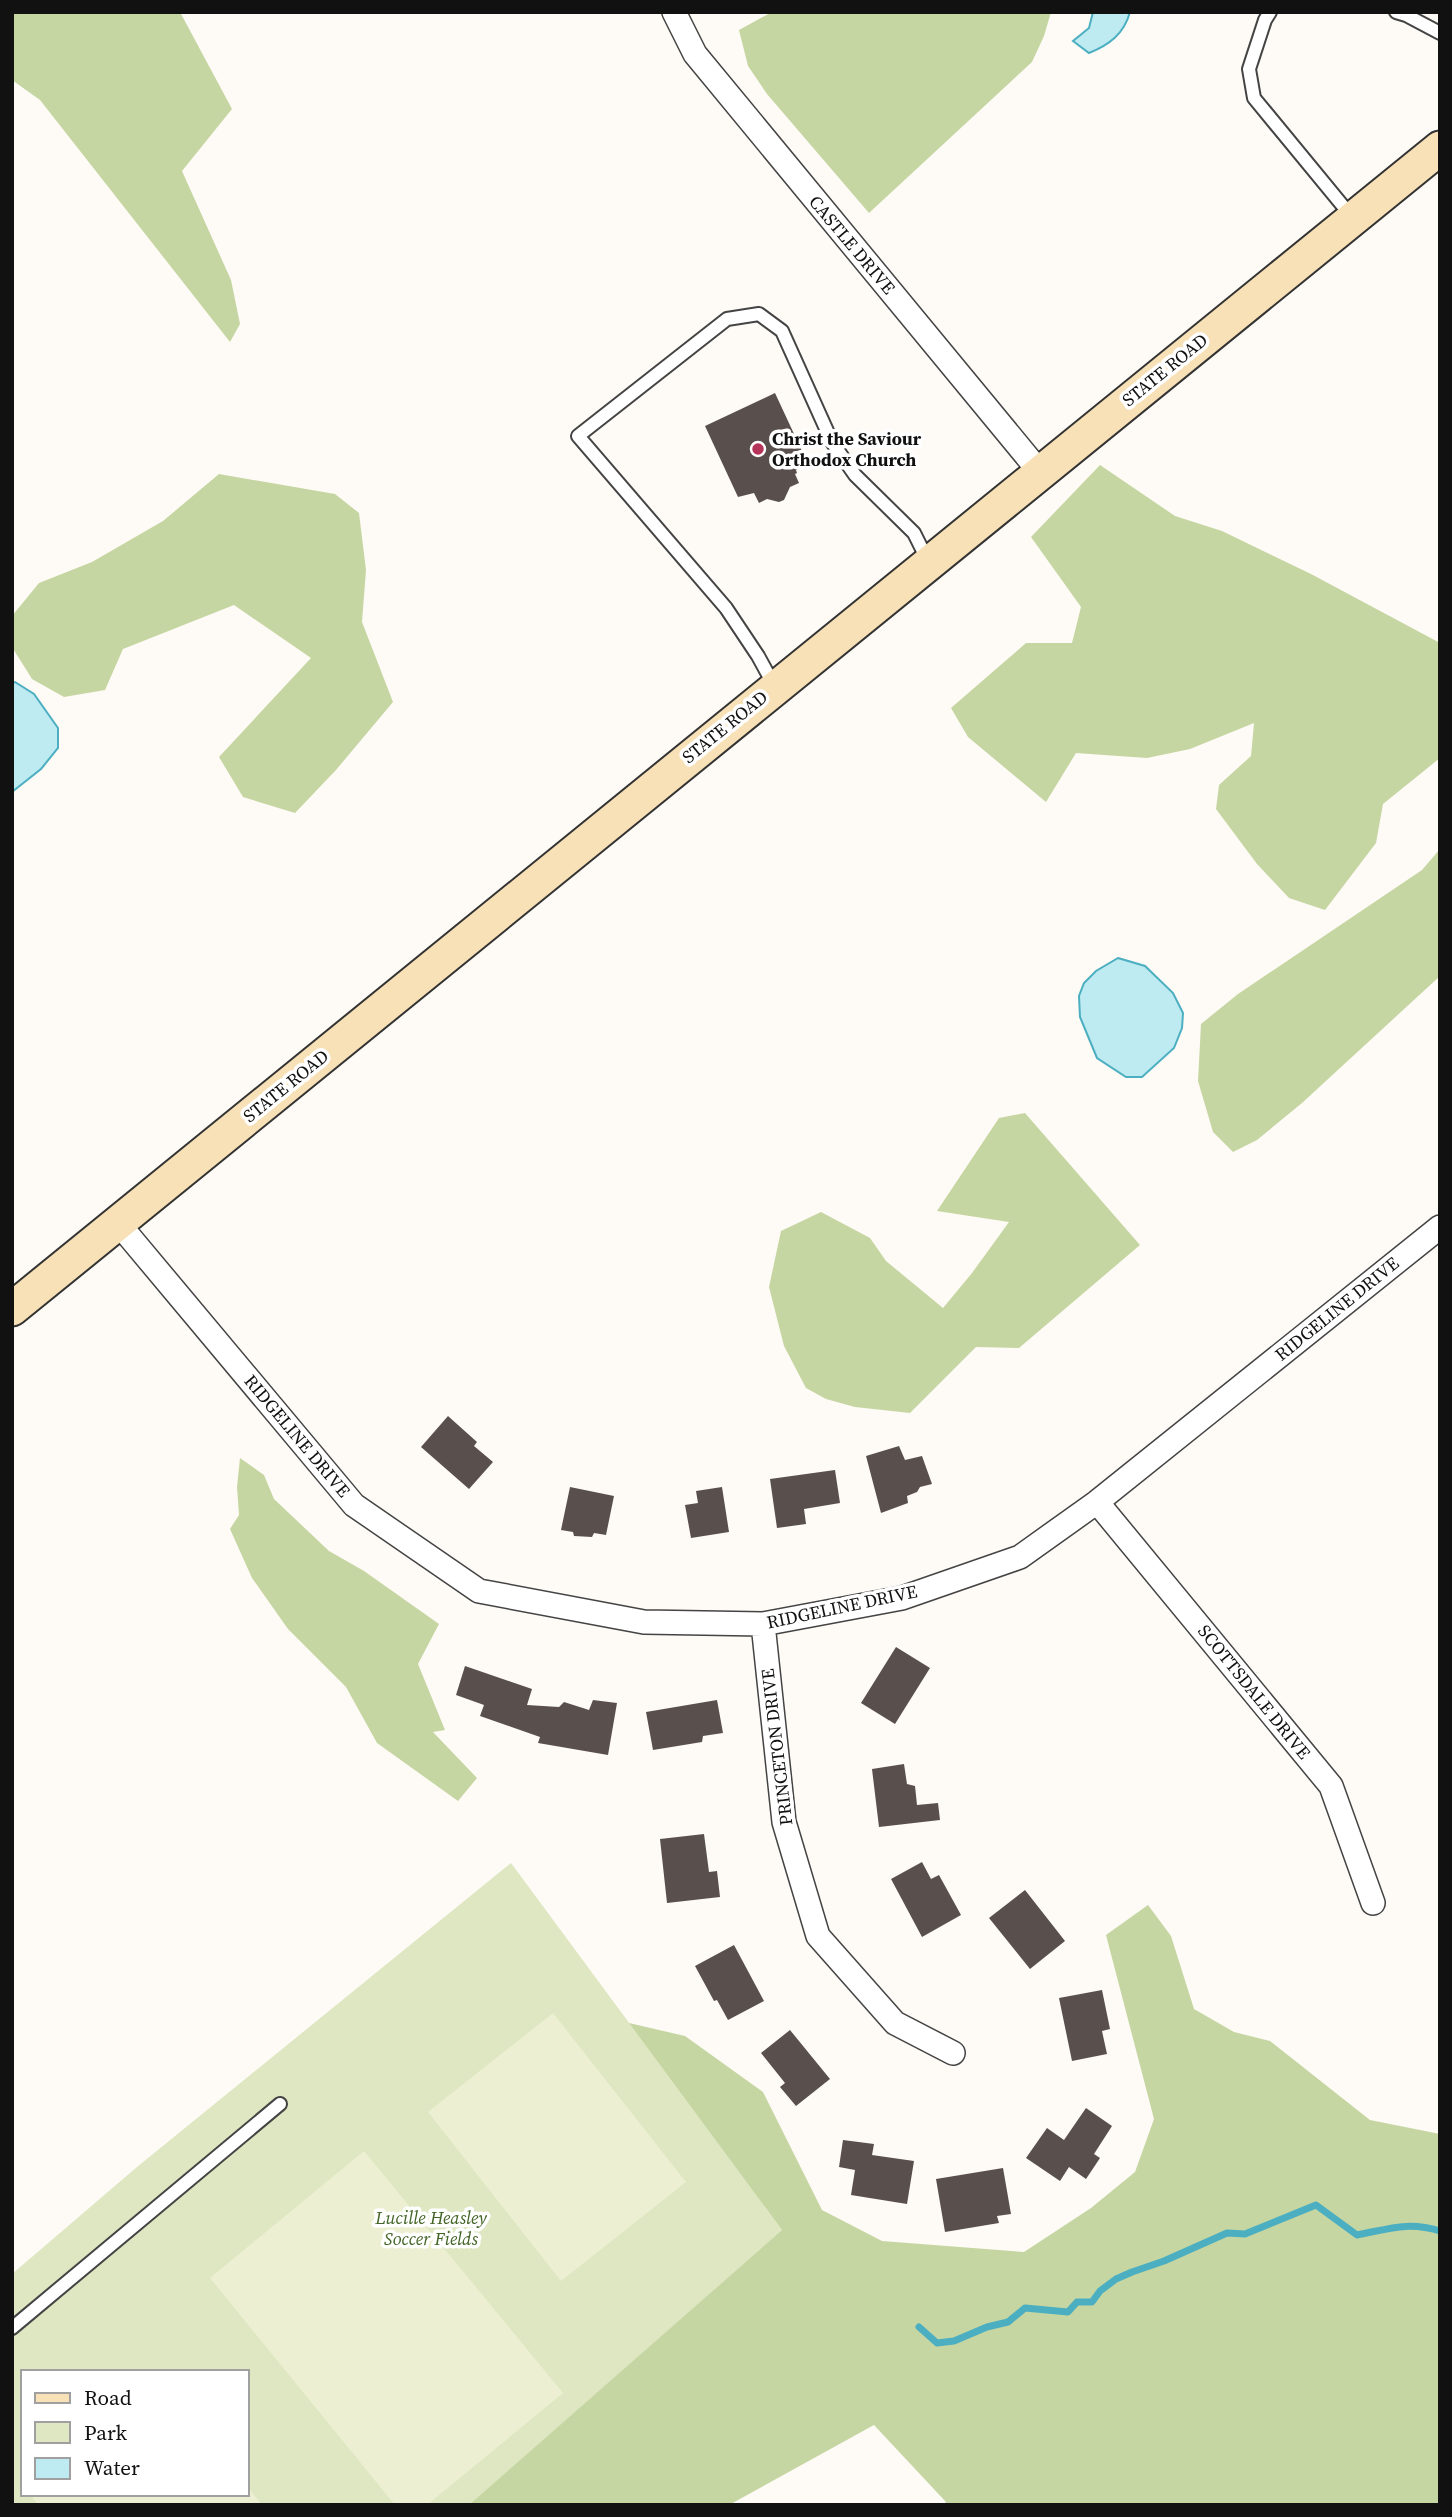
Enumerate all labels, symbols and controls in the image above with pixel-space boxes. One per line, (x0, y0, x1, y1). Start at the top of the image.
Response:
street label: CASTLE DRIVE (804, 190, 901, 300)
street label: STATE ROAD (1117, 327, 1213, 412)
place label: Christ the Saviour Orthodox Church (772, 426, 922, 472)
marker: Christ the Saviour Orthodox Church (750, 441, 766, 457)
street label: STATE ROAD (677, 684, 773, 769)
street label: STATE ROAD (238, 1043, 334, 1128)
street label: RIDGELINE DRIVE (1269, 1251, 1404, 1366)
street label: RIDGELINE DRIVE (239, 1369, 356, 1502)
street label: RIDGELINE DRIVE (764, 1578, 920, 1635)
street label: SCOTTSDALE DRIVE (1192, 1619, 1317, 1764)
street label: PRINCETON DRIVE (754, 1667, 799, 1827)
park label: Lucille Heasley Soccer Fields (374, 2205, 487, 2251)
legend (21, 2370, 248, 2496)
text: Road (84, 2383, 132, 2412)
text: Park (84, 2418, 128, 2447)
text: Water (84, 2453, 140, 2482)

